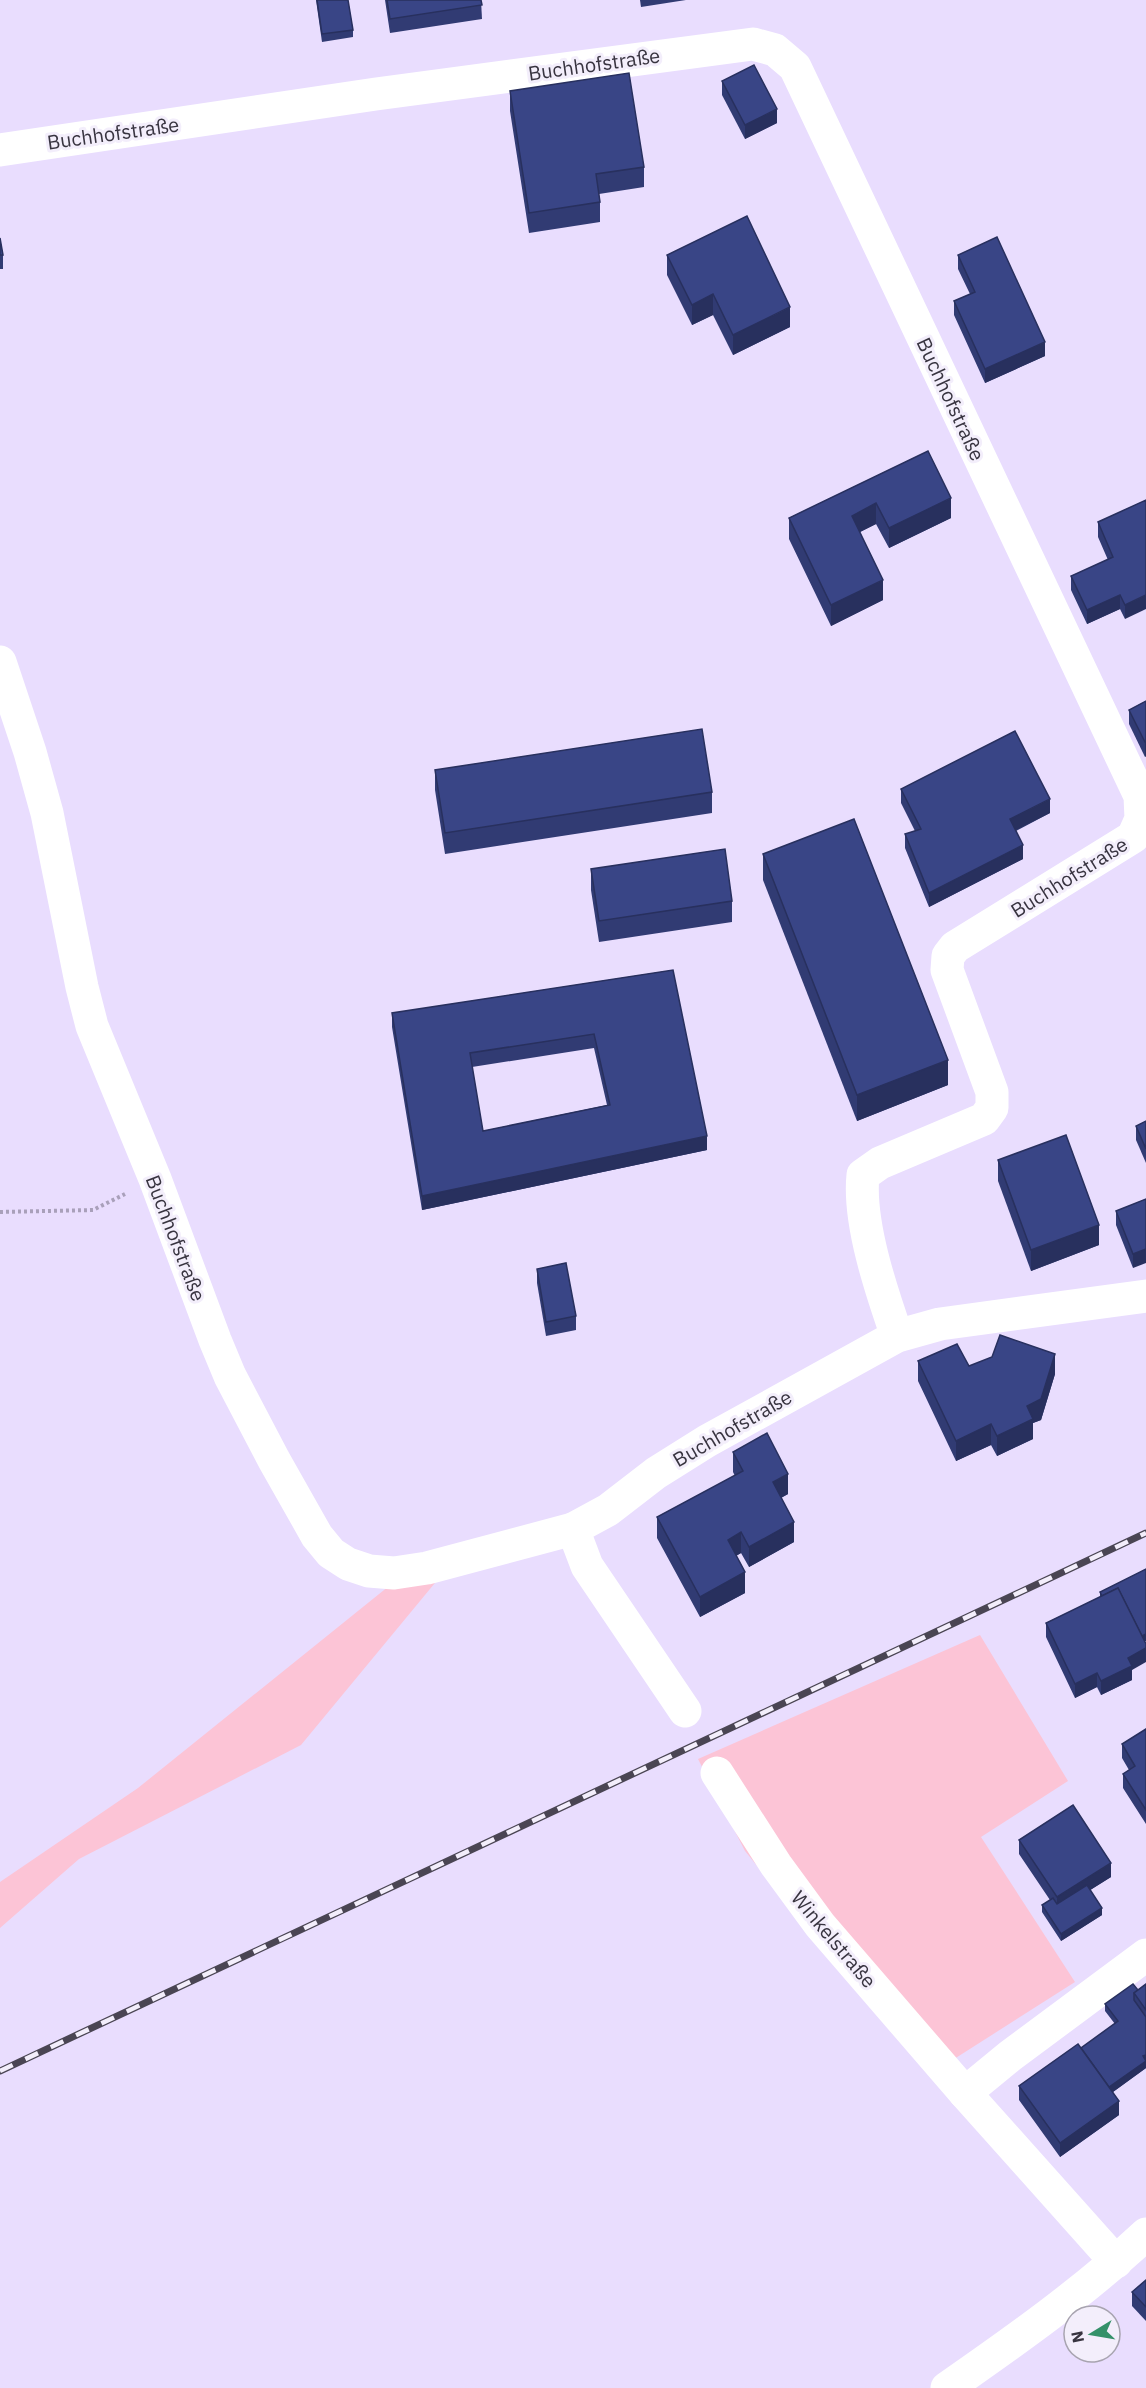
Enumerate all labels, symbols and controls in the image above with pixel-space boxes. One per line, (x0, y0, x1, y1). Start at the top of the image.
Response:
street label: Buchhofstraße (526, 41, 662, 87)
street label: Buchhofstraße (45, 110, 181, 156)
street label: Buchhofstraße (911, 333, 991, 465)
street label: Buchhofstraße (1005, 830, 1133, 924)
street label: Buchhofstraße (140, 1171, 212, 1305)
street label: Buchhofstraße (668, 1383, 796, 1473)
street label: Winkelstraße (785, 1885, 883, 1993)
north arrow (1062, 2304, 1122, 2364)
text: N (1066, 2329, 1088, 2344)

